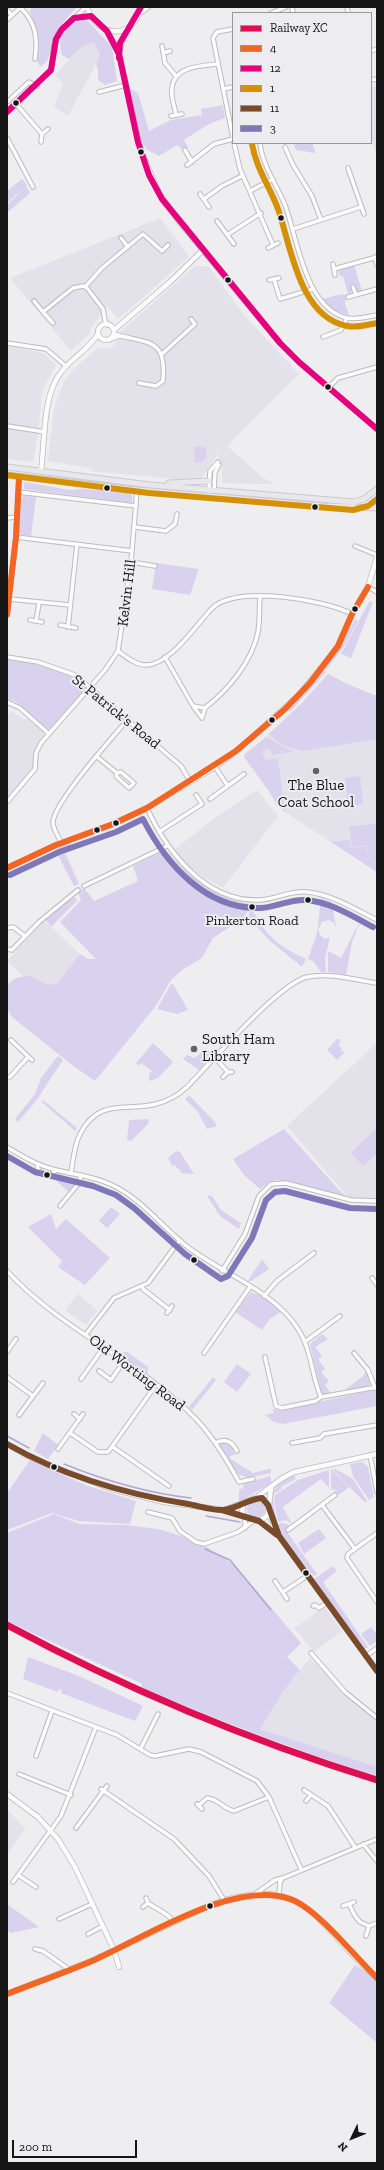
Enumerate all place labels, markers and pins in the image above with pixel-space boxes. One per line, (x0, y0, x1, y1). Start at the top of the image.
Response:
unlabelled marker (11, 98, 21, 108)
unlabelled marker (136, 147, 146, 157)
unlabelled marker (276, 213, 286, 223)
unlabelled marker (223, 275, 233, 285)
unlabelled marker (323, 382, 333, 392)
unlabelled marker (102, 483, 112, 493)
unlabelled marker (310, 502, 320, 512)
unlabelled marker (350, 604, 360, 614)
unlabelled marker (267, 715, 277, 725)
marker: The Blue Coat School (311, 766, 321, 776)
place label: The Blue Coat School (278, 777, 354, 812)
unlabelled marker (111, 818, 121, 828)
unlabelled marker (92, 825, 102, 835)
unlabelled marker (303, 895, 313, 905)
marker: Pinkerton Road (247, 902, 257, 912)
place label: Pinkerton Road (205, 913, 299, 929)
place label: South Ham Library (202, 1031, 275, 1066)
marker: South Ham Library (189, 1044, 199, 1054)
unlabelled marker (42, 1170, 52, 1180)
unlabelled marker (189, 1255, 199, 1265)
unlabelled marker (49, 1462, 59, 1472)
unlabelled marker (301, 1568, 311, 1578)
unlabelled marker (205, 1901, 215, 1911)

